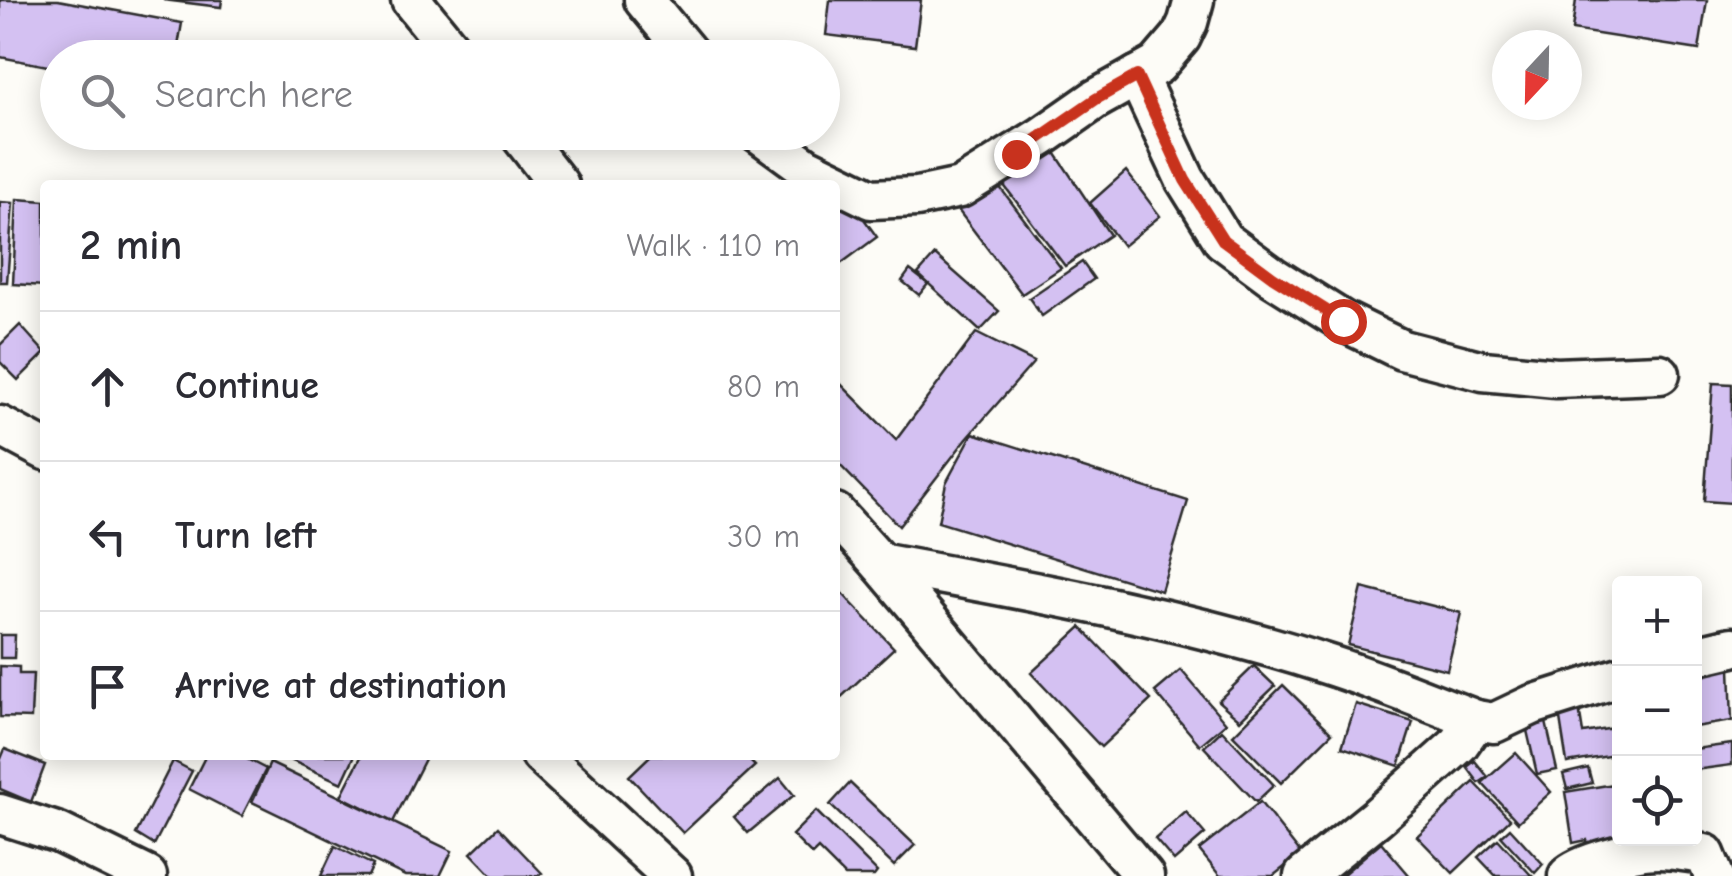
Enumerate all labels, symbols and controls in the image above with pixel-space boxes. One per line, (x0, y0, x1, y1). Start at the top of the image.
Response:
north arrow (1492, 30, 1582, 120)
search box (40, 40, 840, 150)
icon: search (75, 68, 130, 123)
text: Search here (155, 73, 353, 117)
route end (994, 132, 1040, 178)
text: 2 min (80, 221, 182, 270)
text: Walk · 110 m (626, 227, 800, 264)
route start (1321, 299, 1367, 345)
icon: ahead (80, 359, 135, 414)
text: Continue (175, 364, 319, 408)
text: 80 m (727, 368, 800, 405)
icon: left (80, 509, 135, 564)
text: Turn left (175, 514, 316, 558)
text: 30 m (727, 518, 800, 555)
map controls (1612, 576, 1702, 846)
button: + (1612, 576, 1702, 666)
icon: arrive (80, 659, 135, 714)
text: Arrive at destination (175, 664, 507, 708)
button: − (1612, 666, 1702, 756)
button: locate (1612, 756, 1702, 846)

